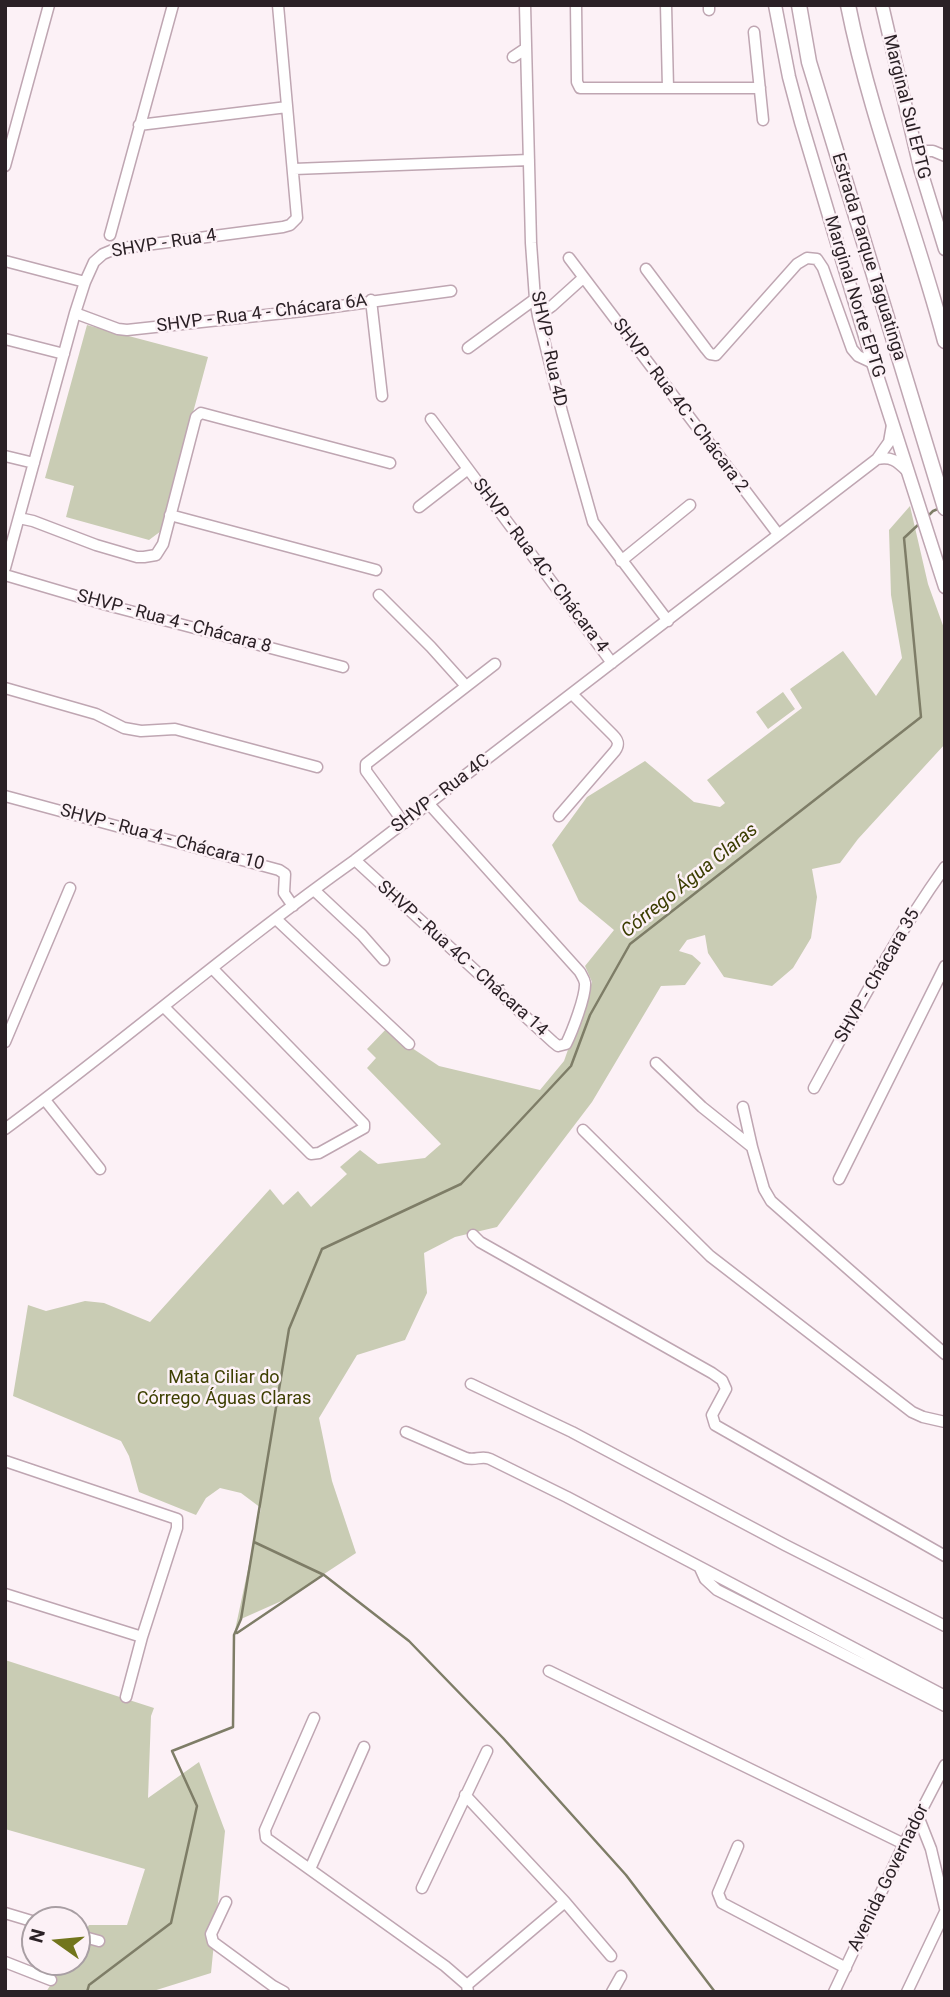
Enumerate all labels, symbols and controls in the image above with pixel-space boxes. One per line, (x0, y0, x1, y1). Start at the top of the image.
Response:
street label: Marginal Sul EPTG (878, 32, 934, 182)
street label: Estrada Parque Taguatinga (826, 151, 910, 363)
street label: Marginal Norte EPTG (819, 213, 889, 381)
street label: SHVP - Rua 4 (110, 225, 218, 263)
street label: SHVP - Rua 4D (525, 289, 571, 409)
street label: SHVP - Rua 4 - Chácara 6A (155, 290, 369, 338)
street label: SHVP - Rua 4C - Chácara 2 (608, 315, 752, 497)
street label: SHVP - Rua 4C - Chácara 4 (468, 475, 612, 657)
street label: SHVP - Rua 4 - Chácara 8 (74, 586, 274, 658)
street label: SHVP - Rua 4C (388, 750, 494, 838)
street label: SHVP - Rua 4 - Chácara 10 (58, 800, 266, 876)
water label: Córrego Água Claras (617, 819, 763, 943)
street label: SHVP - Rua 4C - Chácara 14 (372, 877, 552, 1041)
street label: SHVP - Chácara 35 (831, 905, 925, 1047)
park label: Mata Ciliar do Córrego Águas Claras (137, 1367, 311, 1410)
street label: Avenida Governador (844, 1801, 934, 1955)
north arrow (21, 1906, 91, 1976)
text: N (24, 1927, 50, 1945)

